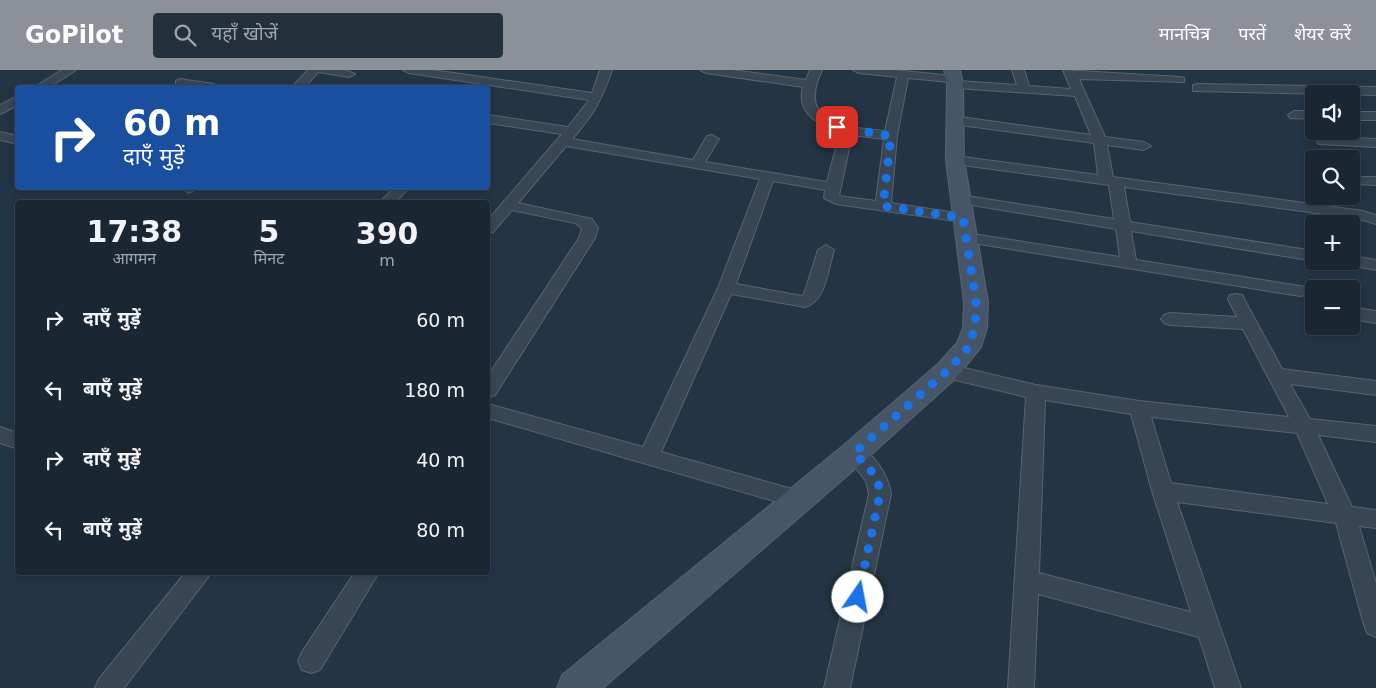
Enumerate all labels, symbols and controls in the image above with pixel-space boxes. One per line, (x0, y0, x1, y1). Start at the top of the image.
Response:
search box (153, 13, 503, 58)
text: GoPilot (25, 21, 123, 49)
icon: search (171, 21, 199, 49)
text: यहाँ खोजें (211, 22, 278, 44)
text: मानचित्र (1159, 23, 1210, 44)
text: परतें (1238, 23, 1266, 44)
text: शेयर करें (1294, 23, 1351, 44)
map controls (1305, 85, 1360, 335)
button: sound (1305, 85, 1360, 140)
text: 60 m (123, 103, 220, 143)
icon: right (40, 105, 105, 170)
pin (816, 106, 858, 148)
icon: arrive (823, 113, 851, 141)
text: दाएँ मुड़ें (123, 144, 184, 169)
button: search (1305, 150, 1360, 205)
text: 17:38 (87, 214, 182, 249)
text: 5 (258, 214, 279, 249)
button: + (1305, 215, 1360, 270)
text: 390 (356, 216, 418, 251)
text: आगमन (112, 249, 156, 268)
text: मिनट (254, 249, 284, 268)
text: m (379, 251, 395, 270)
button: − (1305, 280, 1360, 335)
icon: right (40, 306, 68, 334)
text: दाएँ मुड़ें (83, 307, 141, 329)
text: 60 m (416, 309, 465, 331)
icon: left (40, 376, 68, 404)
text: बाएँ मुड़ें (83, 377, 142, 399)
text: 180 m (404, 379, 465, 401)
icon: right (40, 446, 68, 474)
text: दाएँ मुड़ें (83, 447, 141, 469)
text: 40 m (416, 449, 465, 471)
icon: left (40, 516, 68, 544)
text: बाएँ मुड़ें (83, 517, 142, 539)
text: 80 m (416, 519, 465, 541)
position arrow (831, 570, 883, 622)

